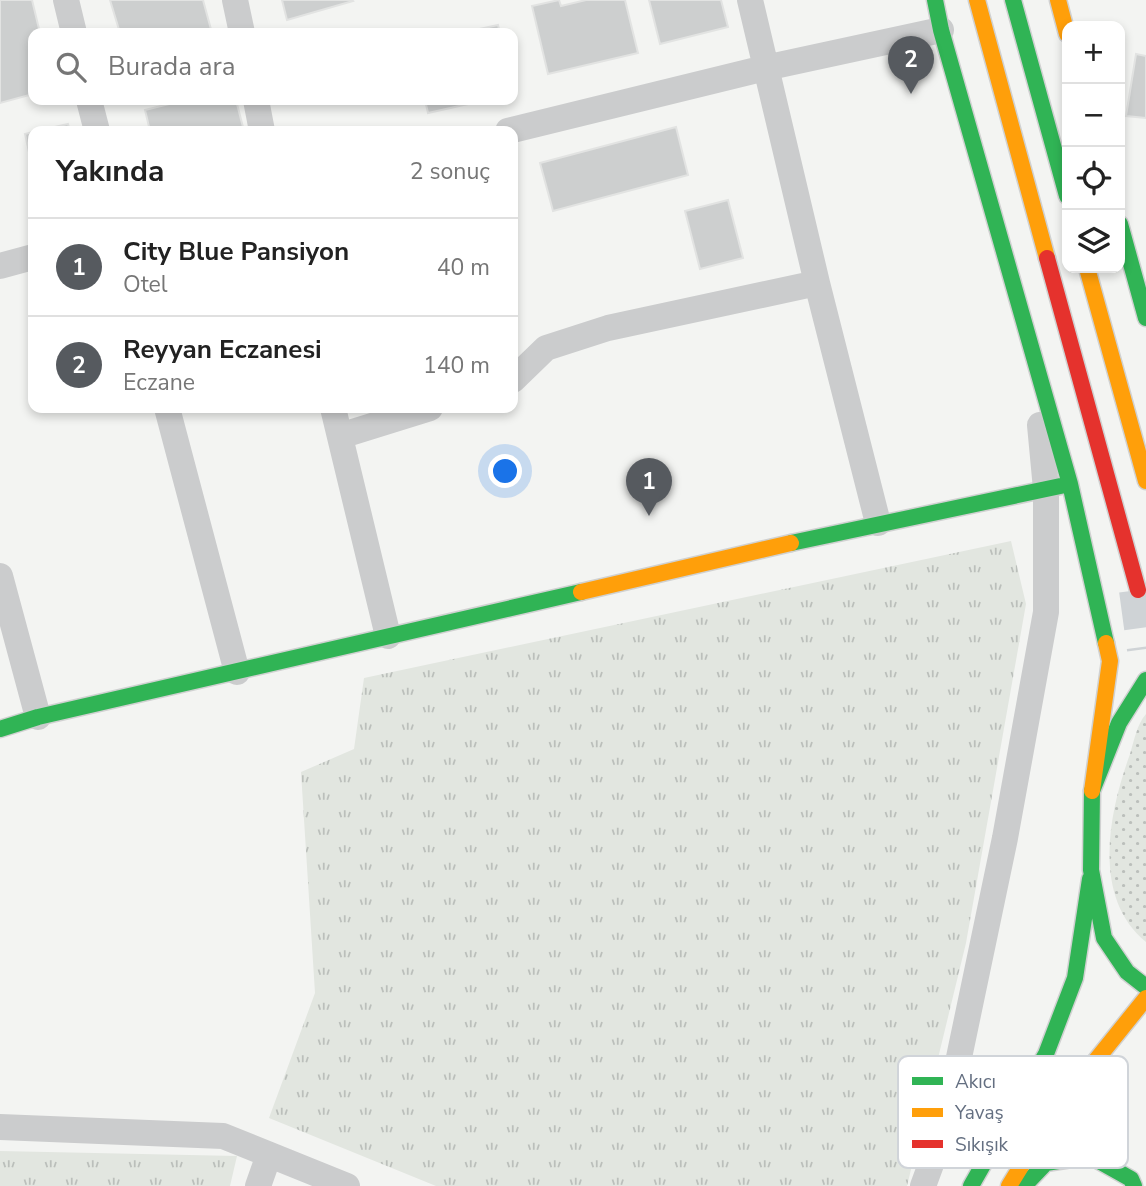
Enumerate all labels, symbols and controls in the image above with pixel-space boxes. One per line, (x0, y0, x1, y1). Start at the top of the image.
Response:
map controls (1062, 21, 1125, 273)
button: + (1062, 21, 1125, 84)
search box (28, 28, 518, 105)
pin: 2 (888, 36, 934, 94)
icon: search (52, 48, 90, 86)
text: Burada ara (108, 49, 235, 84)
button: − (1062, 84, 1125, 147)
button: locate (1062, 147, 1125, 210)
text: Yakında (56, 151, 164, 192)
text: 2 sonuç (410, 156, 490, 187)
button: layers (1062, 210, 1125, 273)
text: City Blue Pansiyon (123, 234, 349, 269)
text: 1 (72, 252, 86, 283)
text: 40 m (437, 252, 490, 283)
text: Otel (123, 269, 168, 300)
text: Reyyan Eczanesi (123, 332, 322, 367)
text: 2 (72, 350, 86, 381)
text: 140 m (423, 350, 490, 381)
text: Eczane (123, 367, 195, 398)
your location (488, 454, 522, 488)
pin: 1 (626, 458, 672, 516)
legend (898, 1056, 1128, 1168)
text: Akıcı (955, 1069, 996, 1095)
text: Yavaş (954, 1100, 1004, 1126)
text: Sıkışık (955, 1132, 1009, 1158)

